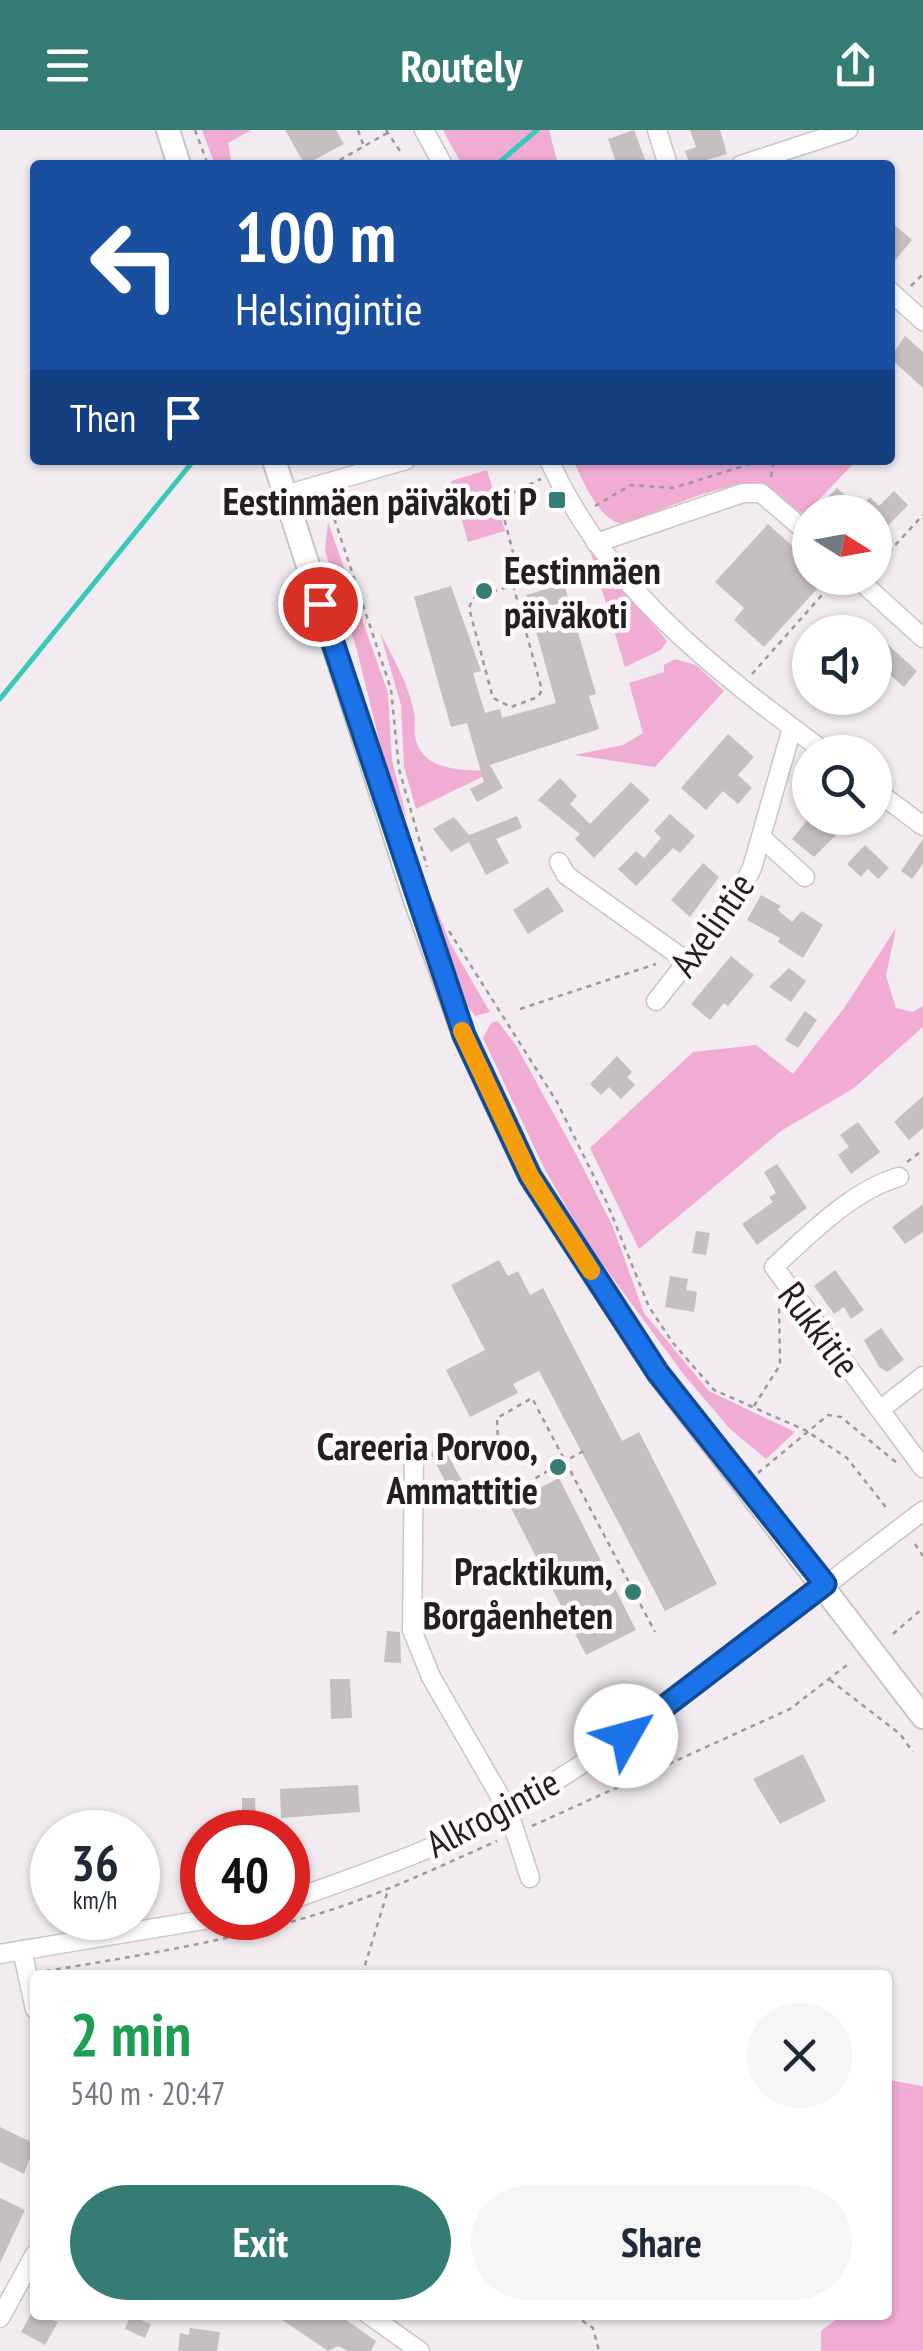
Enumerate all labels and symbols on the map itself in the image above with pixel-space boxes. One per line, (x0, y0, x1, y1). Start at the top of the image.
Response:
place label: Eestinmäen päiväkoti P (223, 476, 537, 525)
marker: Eestinmäen päiväkoti P (546, 489, 568, 511)
north arrow (792, 495, 892, 595)
place label: Eestinmäen päiväkoti (504, 545, 661, 638)
pin (278, 562, 363, 647)
marker: Eestinmäen päiväkoti (473, 580, 495, 602)
street label: Axelintie (658, 863, 764, 985)
street label: Rukkitie (768, 1272, 872, 1386)
place label: Careeria Porvoo, Ammattitie (317, 1421, 538, 1514)
marker: Careeria Porvoo, Ammattitie (547, 1456, 569, 1478)
place label: Pracktikum, Borgåenheten (423, 1546, 613, 1639)
marker: Pracktikum, Borgåenheten (622, 1581, 644, 1603)
position arrow (574, 1684, 678, 1788)
street label: Alkrogintie (417, 1757, 567, 1867)
speed limit sign: 40 (180, 1810, 310, 1940)

